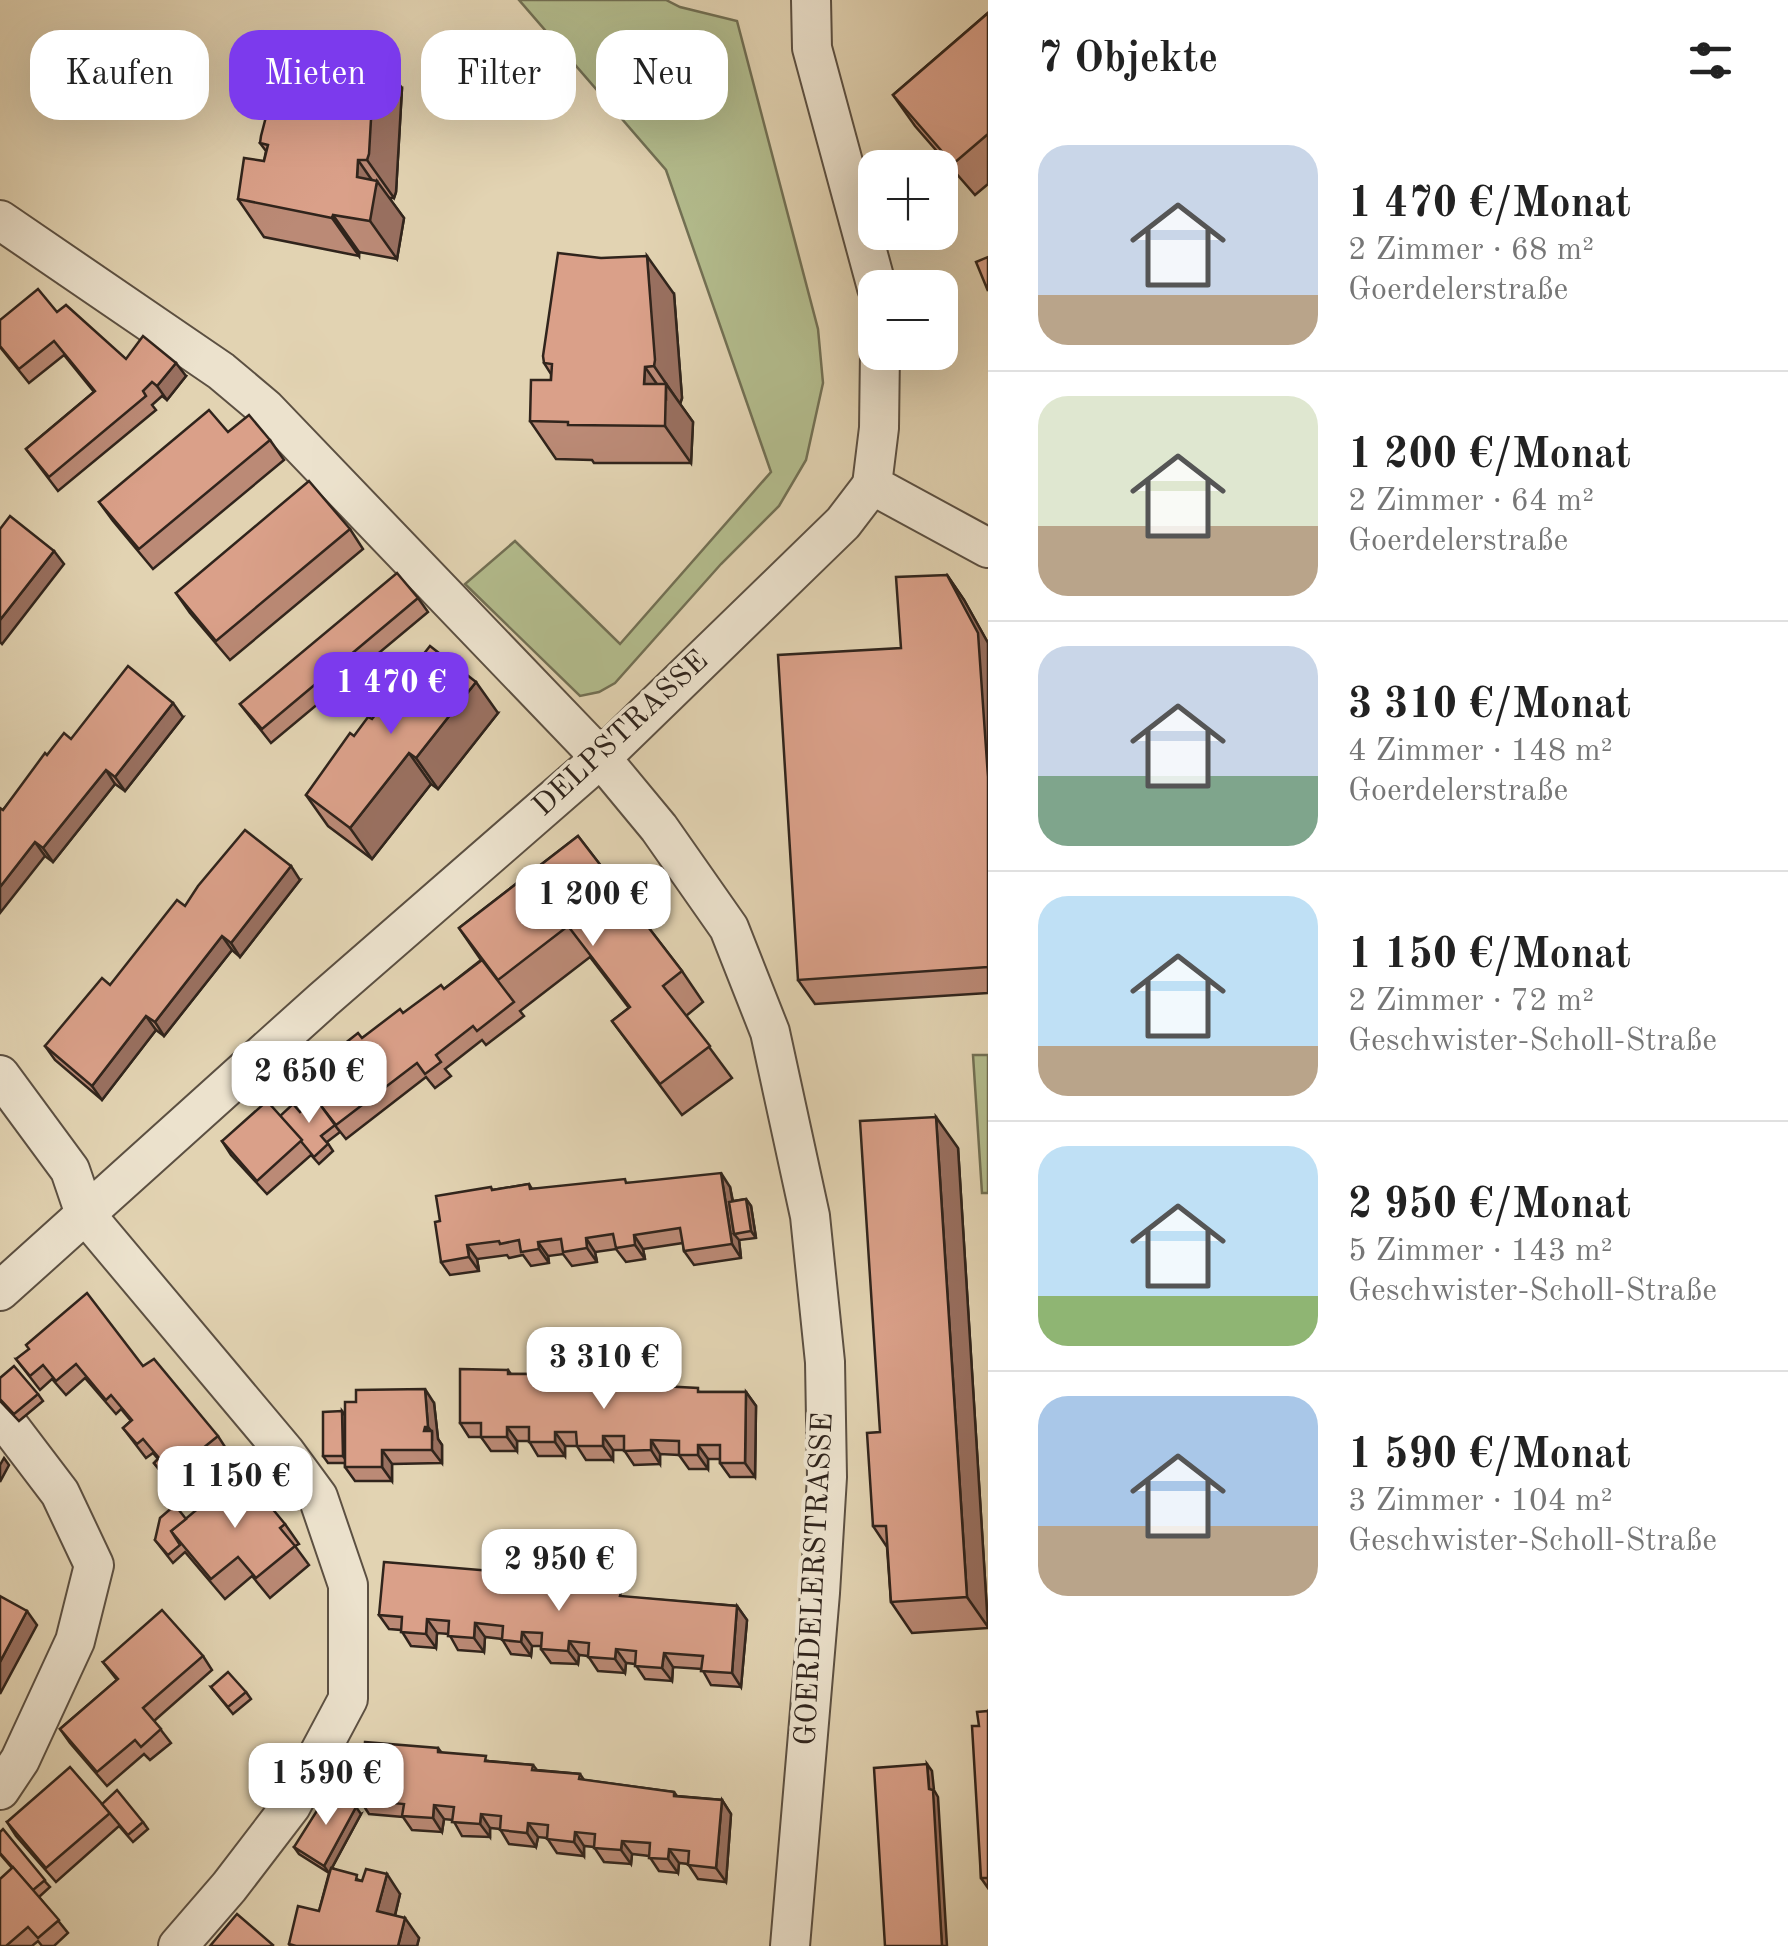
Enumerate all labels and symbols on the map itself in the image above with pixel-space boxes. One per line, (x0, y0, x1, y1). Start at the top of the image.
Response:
street label: DELPSTRASSE (528, 646, 714, 822)
pin: 1 470 € (299, 652, 483, 737)
pin: 1 200 € (501, 864, 685, 949)
pin: 2 650 € (217, 1041, 401, 1126)
pin: 3 310 € (512, 1327, 696, 1412)
street label: GOERDELERSTRASSE (791, 1412, 839, 1746)
pin: 1 150 € (143, 1446, 327, 1531)
pin: 2 950 € (467, 1529, 651, 1614)
pin: 1 590 € (234, 1743, 418, 1828)

